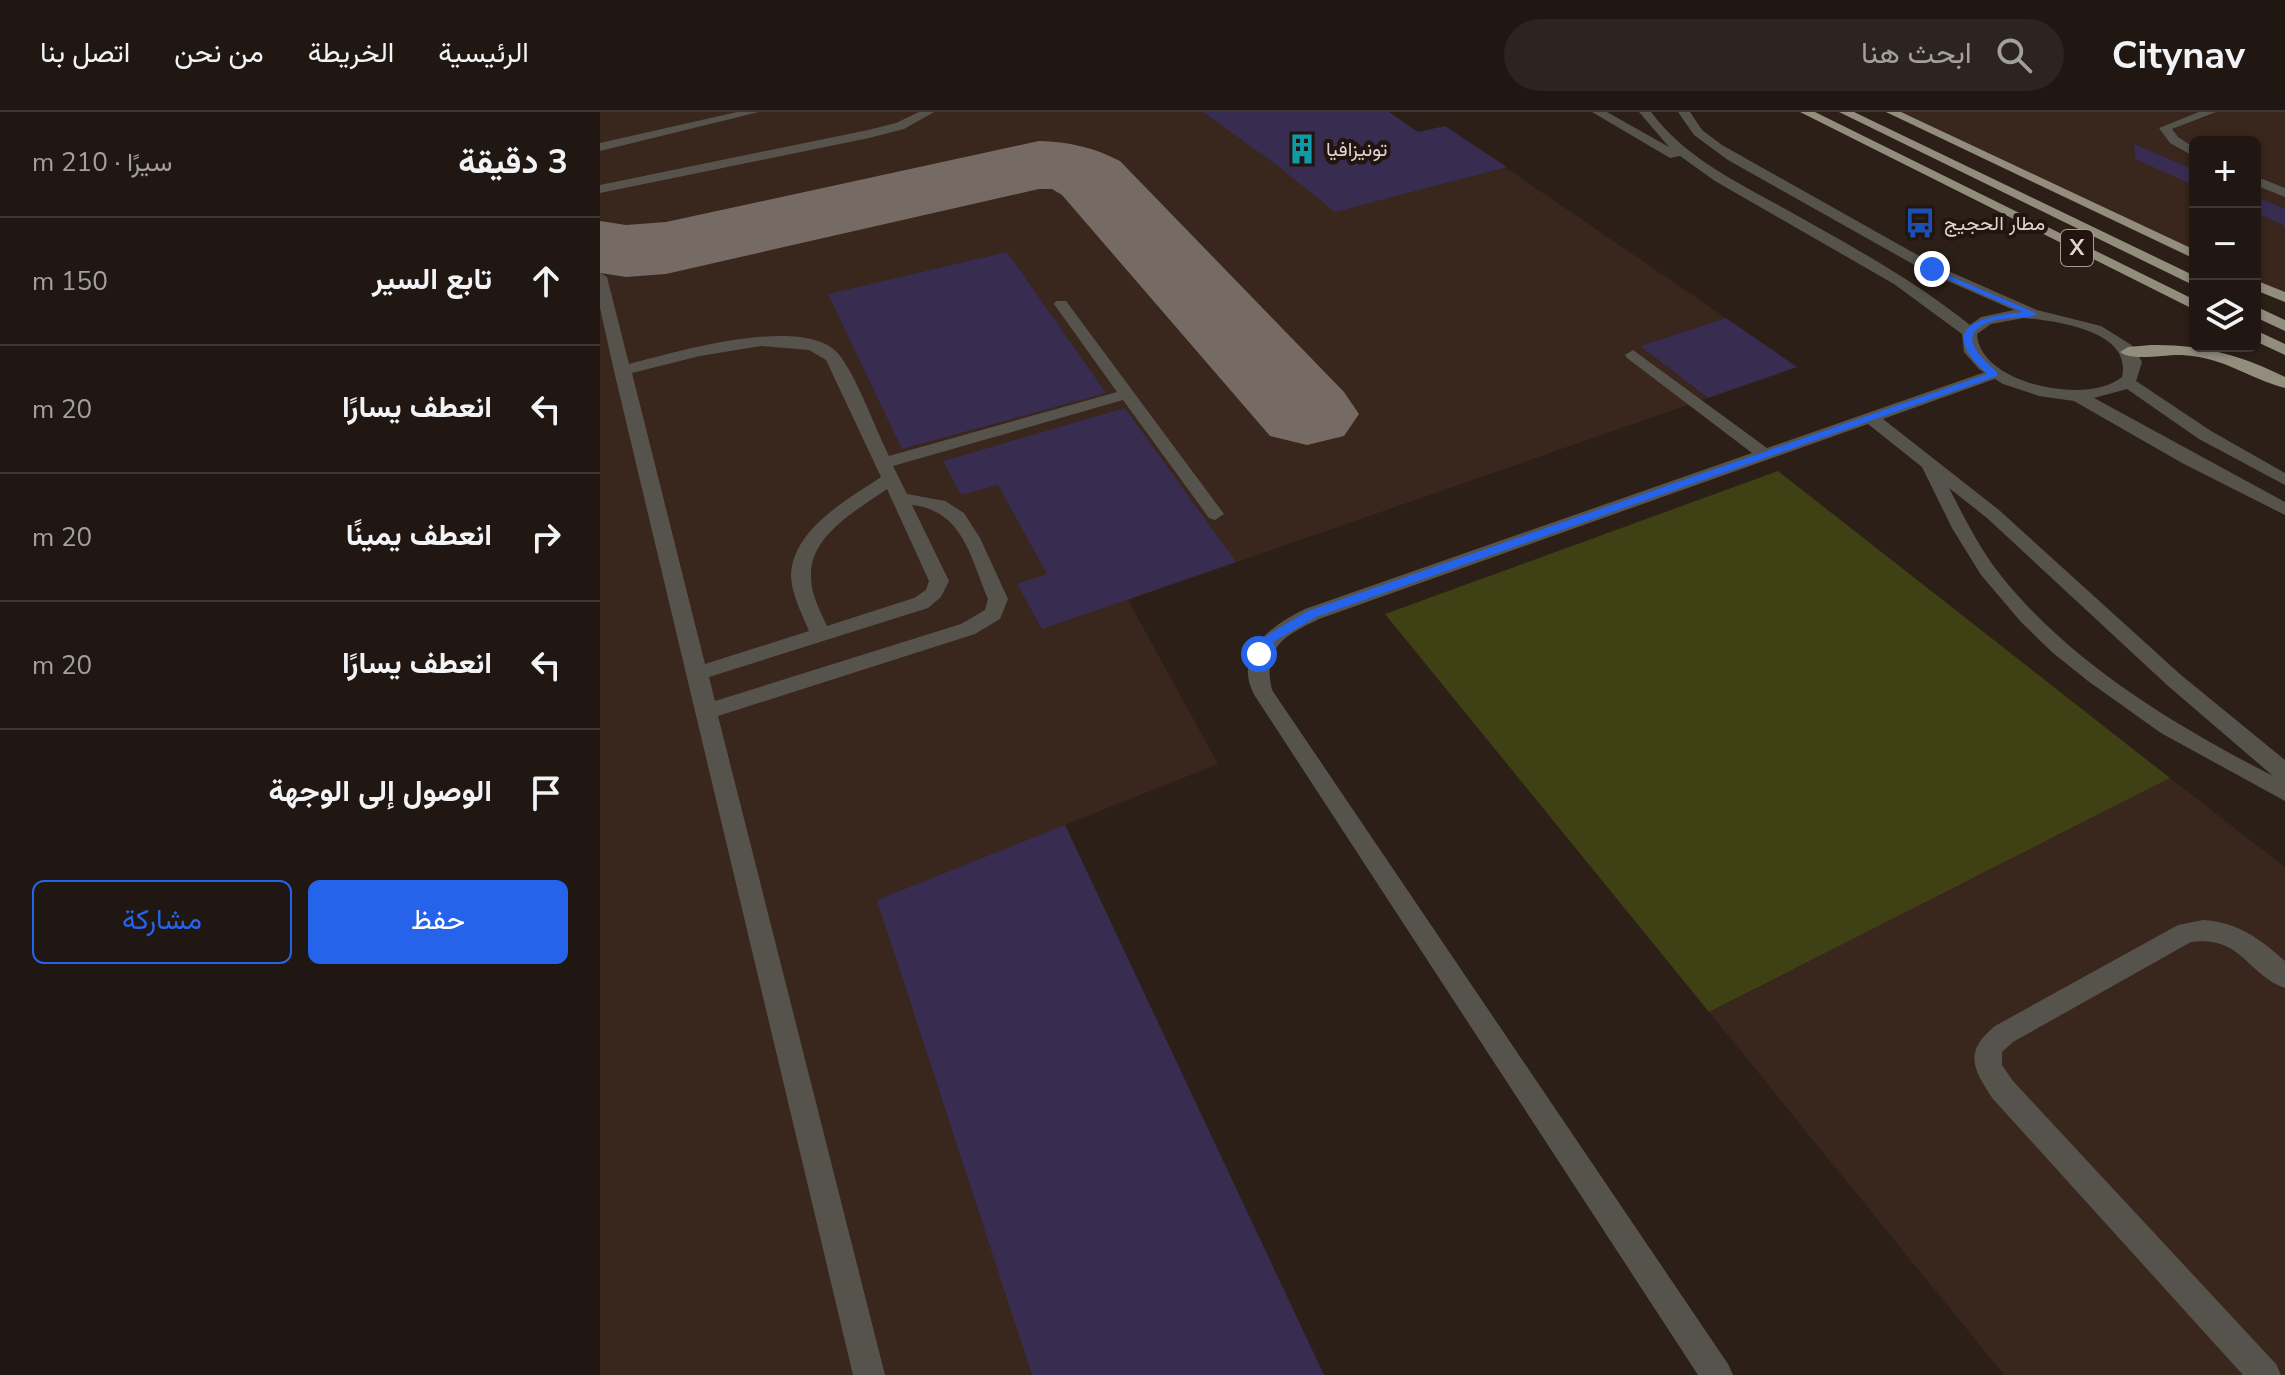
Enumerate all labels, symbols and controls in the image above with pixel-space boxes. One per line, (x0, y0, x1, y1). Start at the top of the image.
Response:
search box (1504, 19, 2064, 91)
text: Citynav (2112, 30, 2245, 81)
text: ابحث هنا (1861, 33, 1972, 74)
icon: search (1992, 33, 2036, 77)
text: اتصل بنا (40, 34, 130, 72)
text: من نحن (174, 34, 264, 72)
text: الخريطة (308, 34, 394, 72)
text: الرئيسية (438, 34, 529, 72)
building icon: تونيزافيا (1285, 132, 1319, 166)
place label: تونيزافيا (1326, 136, 1387, 163)
map controls (2189, 136, 2261, 352)
button: + (2189, 136, 2261, 208)
text: 3 دقيقة (458, 139, 568, 185)
text: سيرًا · 210 m (32, 145, 172, 180)
bus stop icon: مطار الحجيج (1903, 206, 1937, 240)
button: − (2189, 208, 2261, 280)
place label: مطار الحجيج (1944, 210, 2045, 237)
road number: X (2061, 230, 2093, 266)
route end (1914, 251, 1950, 287)
text: تابع السير (372, 259, 492, 300)
icon: ahead (524, 259, 568, 303)
text: 150 m (32, 264, 108, 299)
button: layers (2189, 280, 2261, 352)
text: انعطف يسارًا (342, 387, 492, 428)
icon: left (524, 387, 568, 431)
text: 20 m (32, 392, 92, 427)
text: انعطف يمينًا (346, 515, 492, 556)
icon: right (524, 515, 568, 559)
text: 20 m (32, 520, 92, 555)
route start (1241, 636, 1277, 672)
text: انعطف يسارًا (342, 643, 492, 684)
icon: left (524, 643, 568, 687)
text: 20 m (32, 648, 92, 683)
text: الوصول إلى الوجهة (268, 771, 492, 812)
icon: arrive (524, 771, 568, 815)
button: مشاركة (32, 880, 292, 964)
button: حفظ (308, 880, 568, 964)

